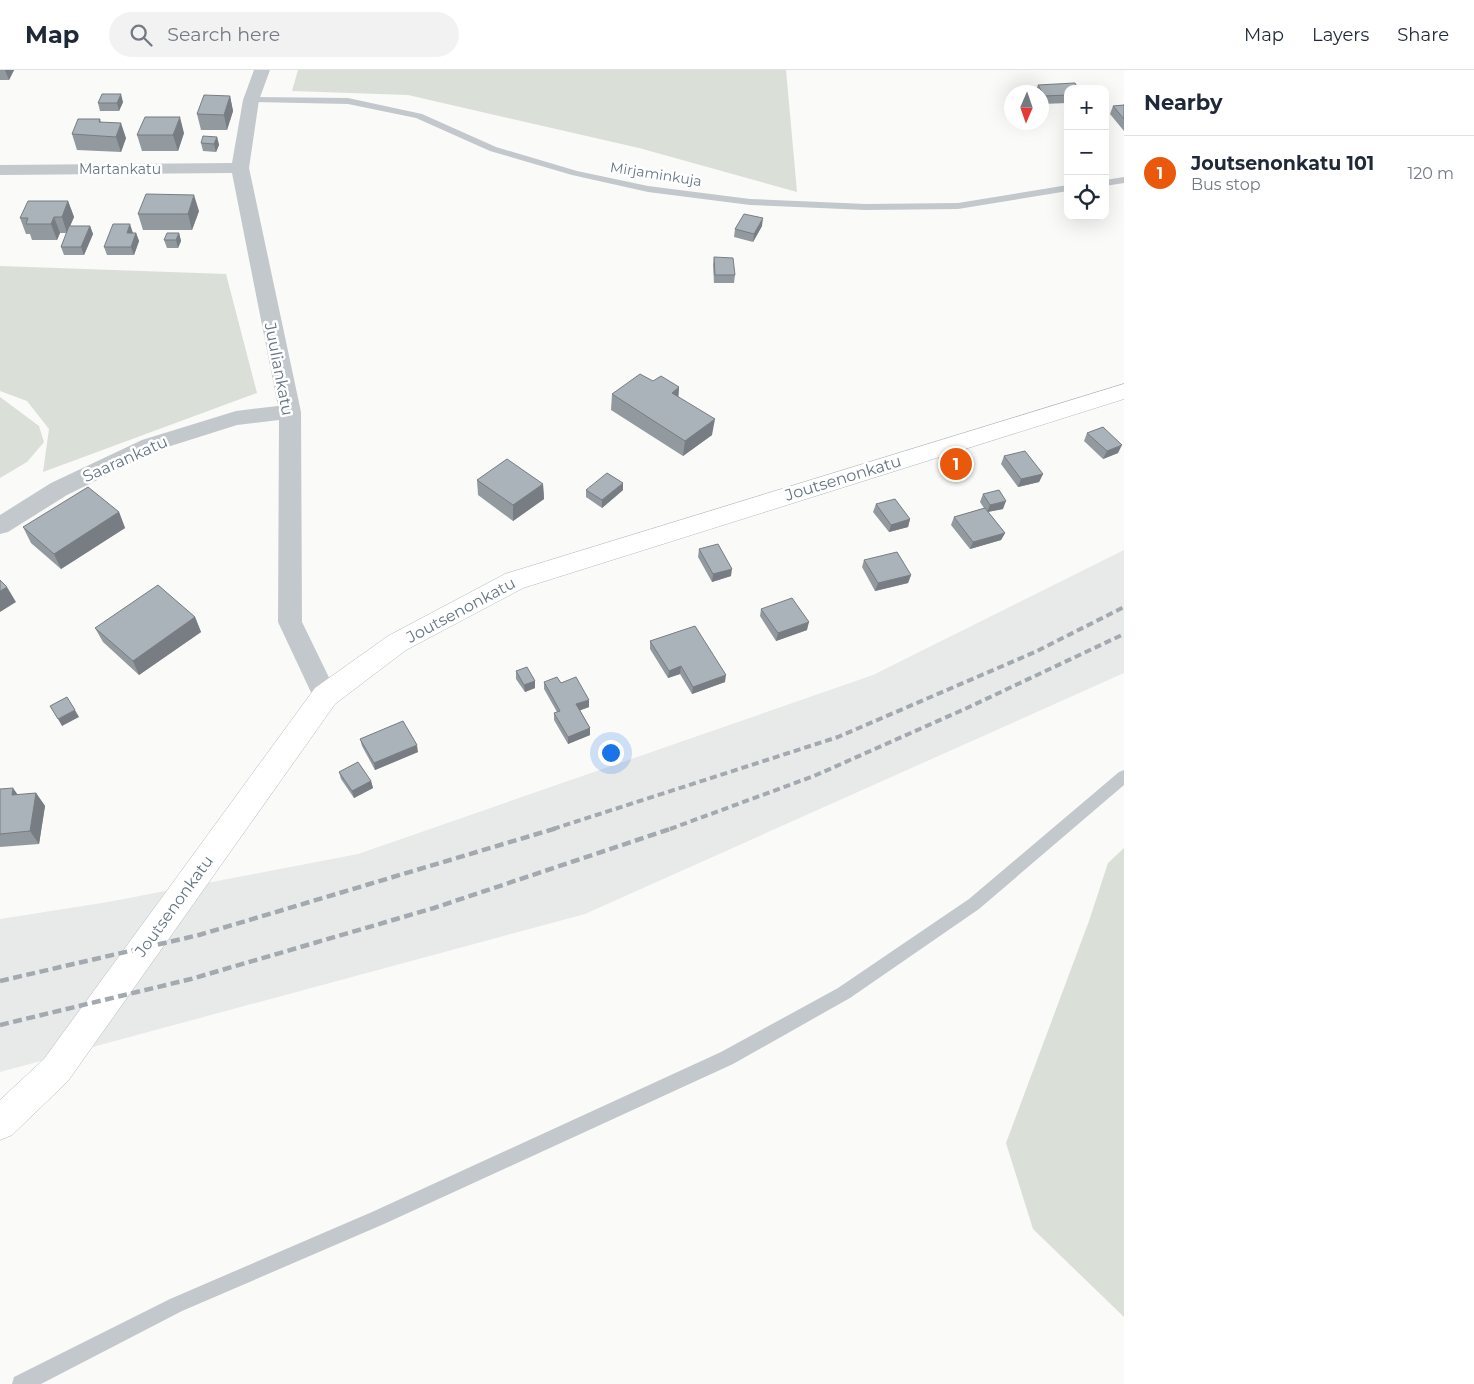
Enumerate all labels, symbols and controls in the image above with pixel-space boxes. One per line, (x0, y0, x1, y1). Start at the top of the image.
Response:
search box (109, 12, 459, 57)
text: Map (25, 20, 79, 49)
icon: search (127, 21, 155, 49)
text: Search here (167, 23, 280, 46)
text: Map (1244, 24, 1284, 46)
text: Layers (1312, 24, 1369, 46)
text: Share (1397, 24, 1449, 46)
north arrow (1004, 85, 1049, 130)
map controls (1064, 85, 1109, 220)
button: + (1064, 85, 1109, 130)
text: Nearby (1144, 90, 1223, 115)
button: − (1064, 130, 1109, 175)
text: Joutsenonkatu 101 (1191, 152, 1374, 175)
street label: Mirjaminkuja (609, 158, 703, 190)
street label: Martankatu (79, 160, 161, 178)
text: 1 (1157, 164, 1163, 183)
text: 120 m (1407, 164, 1454, 183)
button: locate (1064, 175, 1109, 220)
text: Bus stop (1191, 175, 1261, 194)
street label: Juuliankatu (260, 320, 297, 417)
street label: Saarankatu (80, 432, 170, 486)
pin: 1 (940, 445, 972, 483)
street label: Joutsenonkatu (782, 451, 903, 505)
street label: Joutsenonkatu (402, 573, 519, 647)
your location (598, 740, 624, 766)
street label: Joutsenonkatu (130, 852, 217, 961)

